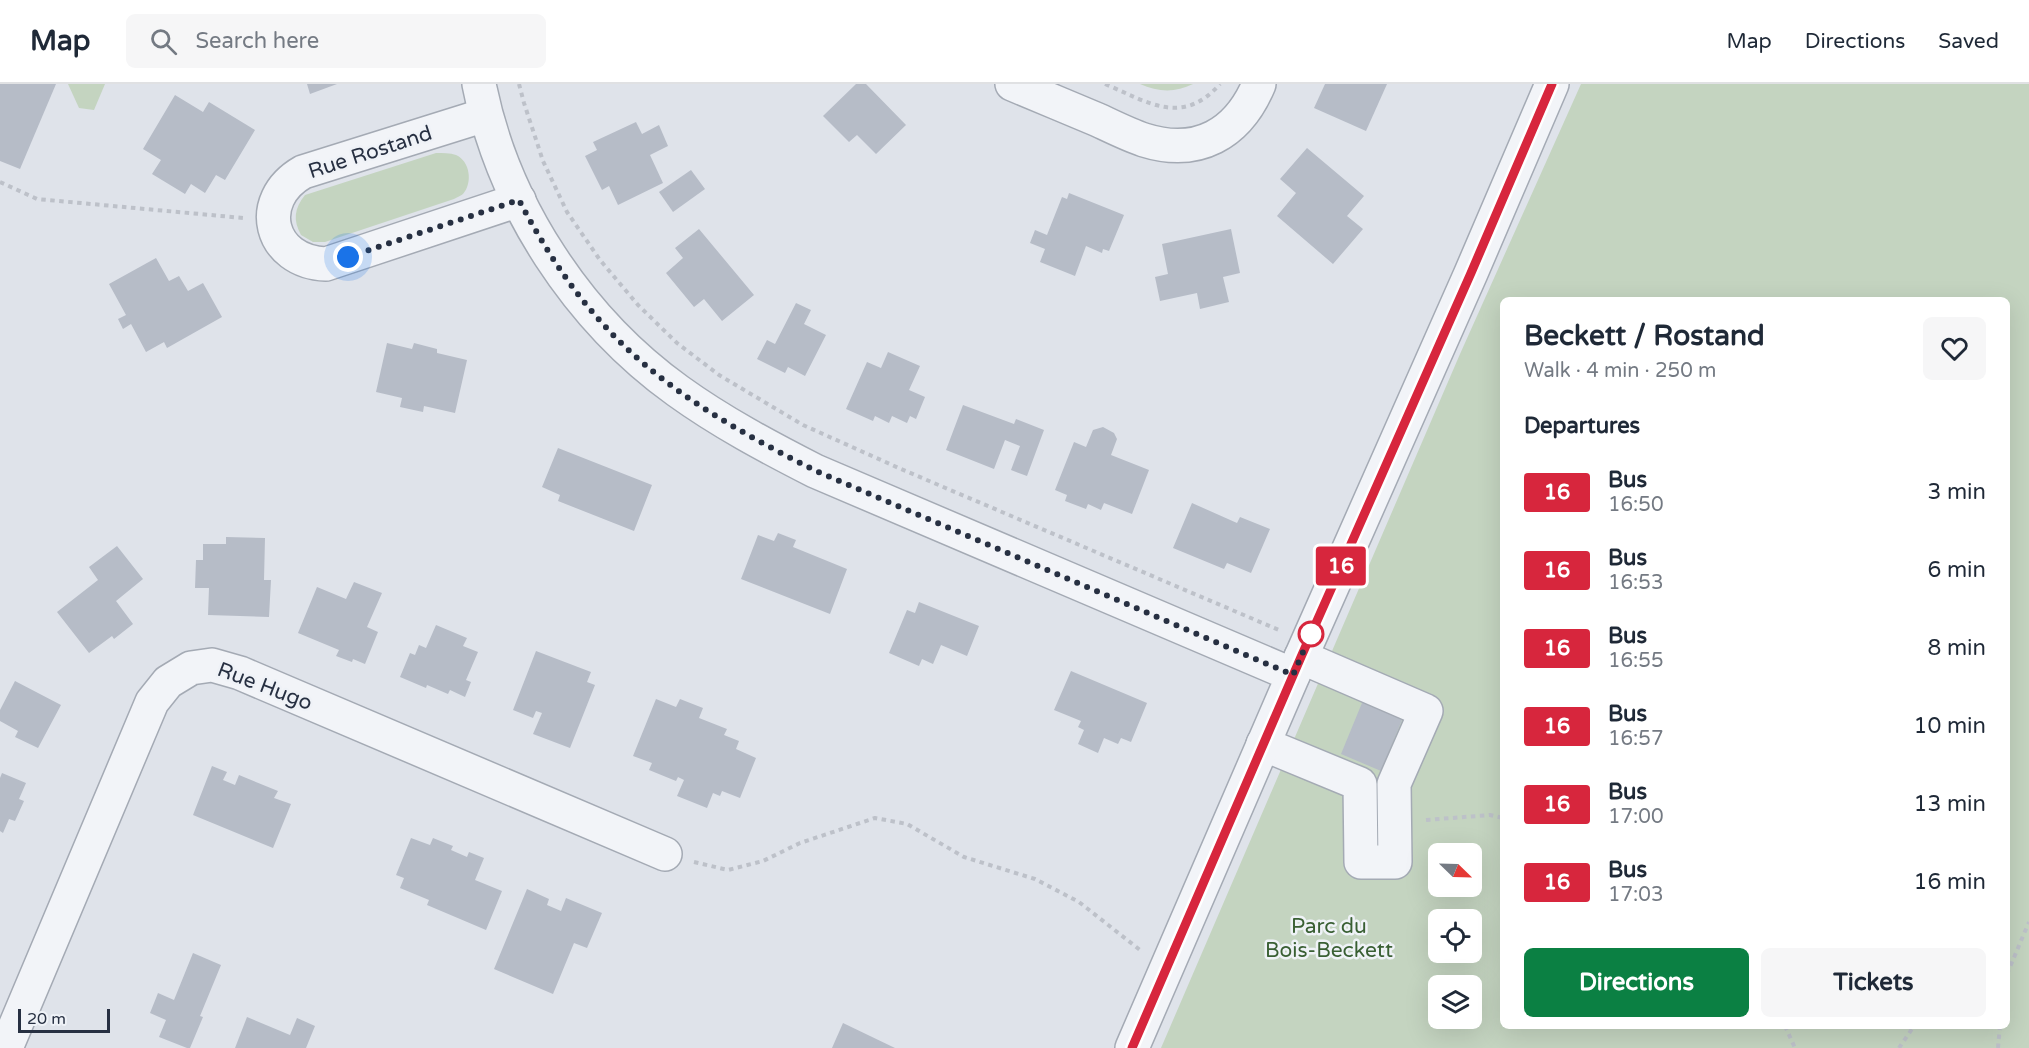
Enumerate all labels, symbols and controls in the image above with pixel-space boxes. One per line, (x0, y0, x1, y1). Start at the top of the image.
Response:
search box (126, 14, 546, 68)
text: Map (30, 24, 90, 58)
icon: search (147, 25, 180, 58)
text: Search here (195, 28, 319, 54)
text: Map (1726, 29, 1772, 54)
text: Directions (1805, 29, 1905, 54)
text: Saved (1938, 29, 1999, 54)
street label: Rue Rostand (305, 121, 435, 184)
your location (333, 242, 363, 272)
button: heart (1923, 317, 1986, 380)
text: Beckett / Rostand (1524, 319, 1765, 353)
text: Walk · 4 min · 250 m (1524, 359, 1716, 383)
text: Departures (1524, 413, 1640, 439)
text: Bus (1608, 467, 1647, 493)
text: 3 min (1927, 479, 1986, 505)
text: 16 (1544, 480, 1570, 505)
text: 16:50 (1608, 493, 1663, 517)
text: Bus (1608, 545, 1647, 571)
line badge: 16 (1314, 546, 1368, 586)
text: 16 (1328, 554, 1354, 579)
text: 6 min (1927, 557, 1986, 583)
text: 16 (1544, 558, 1570, 583)
text: 16:53 (1608, 571, 1663, 595)
unlabelled marker (1298, 621, 1324, 647)
text: Bus (1608, 623, 1647, 649)
text: 8 min (1927, 635, 1986, 661)
text: 16 (1544, 636, 1570, 661)
text: 16:55 (1608, 649, 1663, 673)
street label: Rue Hugo (214, 657, 316, 716)
text: Bus (1608, 701, 1647, 727)
text: 10 min (1914, 713, 1986, 739)
text: 16 (1544, 714, 1570, 739)
text: 16:57 (1608, 727, 1663, 751)
text: Bus (1608, 779, 1647, 805)
text: 13 min (1914, 791, 1986, 817)
text: 16 (1544, 792, 1570, 817)
text: 17:00 (1608, 805, 1663, 829)
north arrow (1428, 843, 1482, 897)
map controls (1428, 843, 1482, 1029)
text: Bus (1608, 857, 1647, 883)
text: 16 min (1914, 869, 1986, 895)
text: 16 (1544, 870, 1570, 895)
text: 17:03 (1608, 883, 1663, 907)
button: locate (1428, 909, 1482, 963)
park label: Parc du Bois-Beckett (1265, 914, 1393, 963)
button: Directions (1524, 948, 1749, 1017)
button: Tickets (1761, 948, 1986, 1017)
button: layers (1428, 975, 1482, 1029)
scale bar (18, 1006, 110, 1034)
text: 20 m (27, 1009, 66, 1029)

